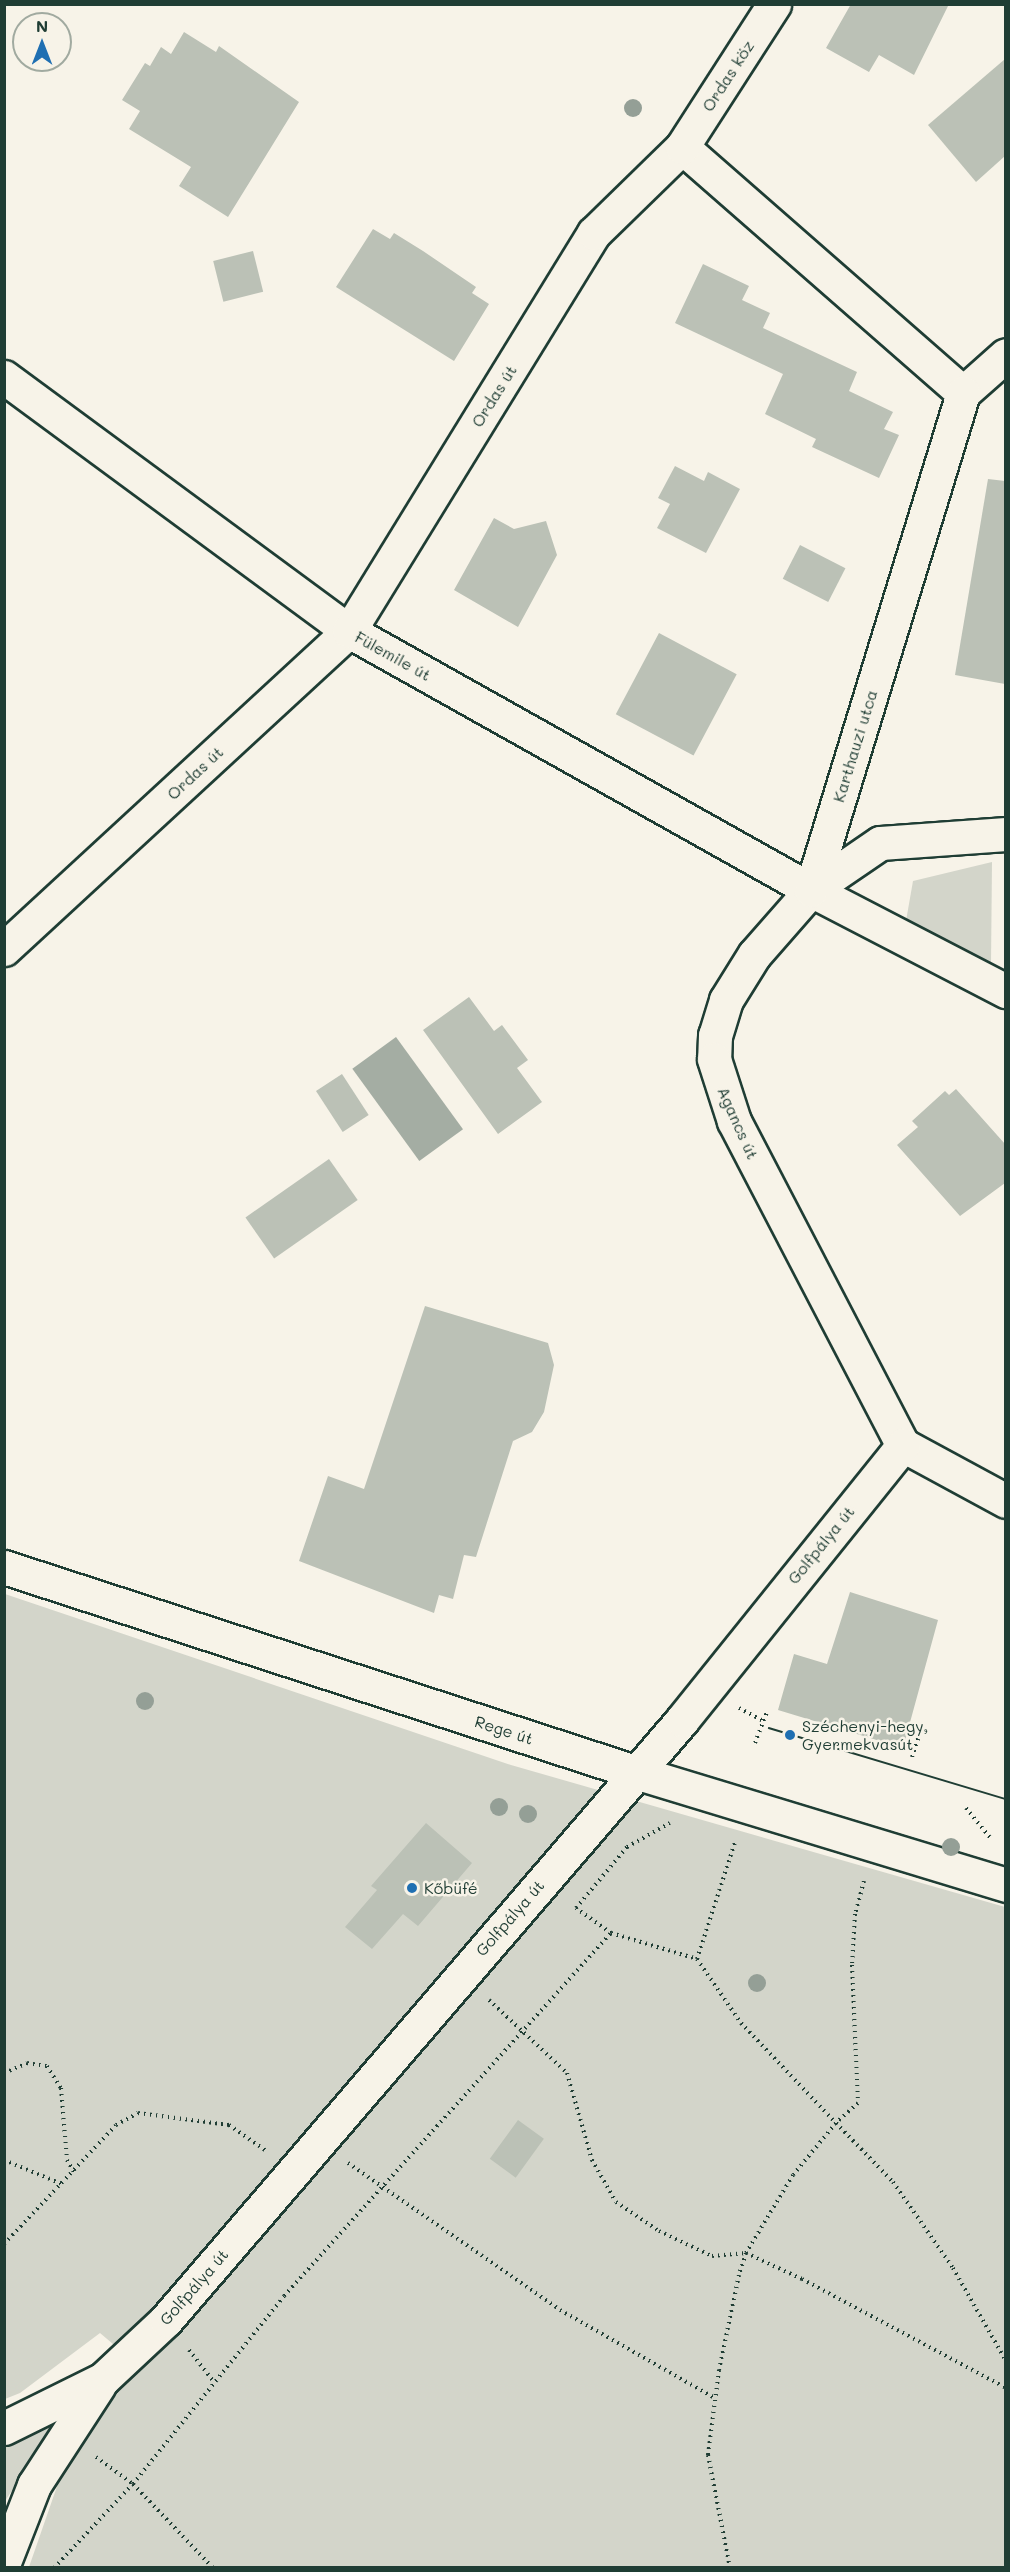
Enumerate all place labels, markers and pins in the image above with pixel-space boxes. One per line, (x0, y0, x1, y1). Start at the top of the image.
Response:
place label: Széchenyi-hegy, Gyermekvasút (802, 1716, 928, 1754)
marker: Széchenyi-hegy, Gyermekvasút (783, 1728, 797, 1742)
place label: Kőbüfé (424, 1878, 478, 1898)
marker: Kőbüfé (405, 1881, 419, 1895)

